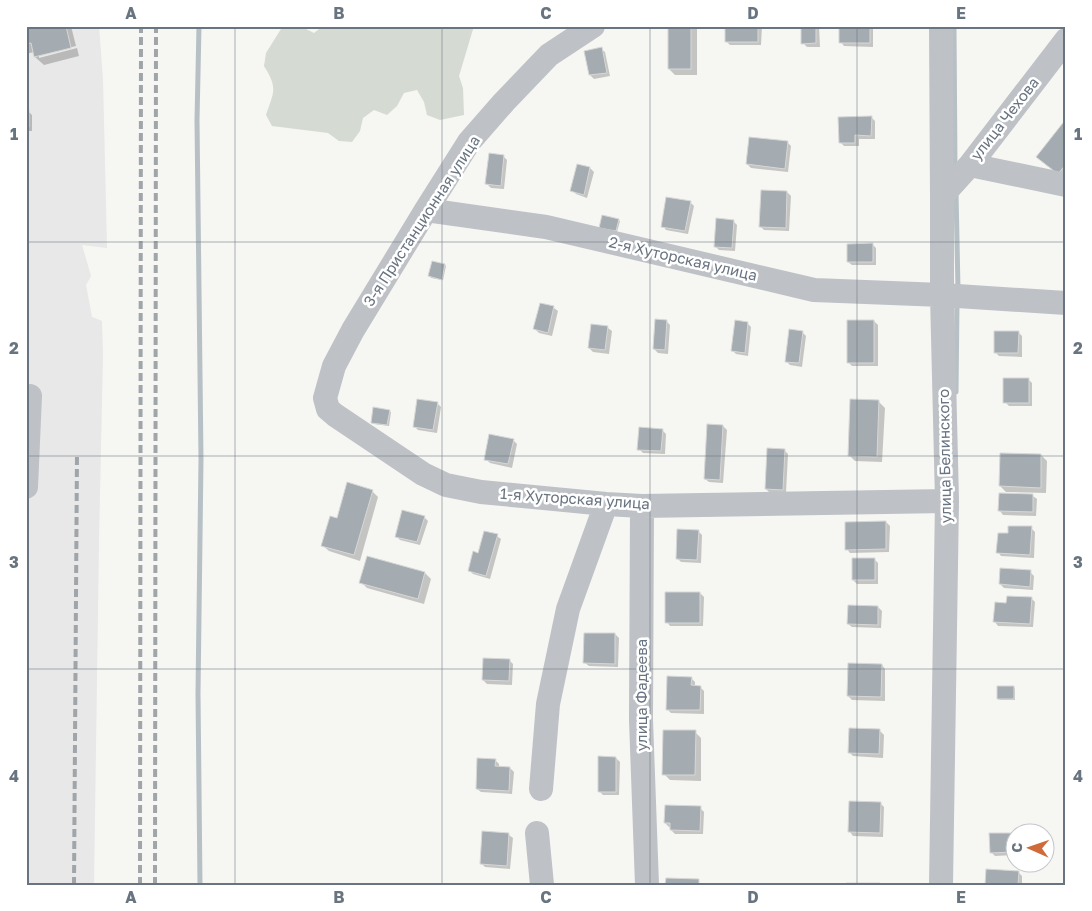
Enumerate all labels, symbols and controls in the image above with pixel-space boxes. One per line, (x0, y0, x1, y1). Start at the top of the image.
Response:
text: A (125, 3, 137, 23)
text: B (333, 3, 345, 23)
text: C (540, 3, 552, 23)
text: D (747, 3, 759, 23)
text: E (956, 3, 966, 23)
street label: улица Чехова (966, 73, 1042, 163)
text: 1 (10, 124, 18, 144)
text: 1 (1074, 124, 1082, 144)
street label: 3-я Пристанционная улица (359, 132, 483, 309)
street label: 2-я Хуторская улица (607, 232, 759, 284)
text: 2 (9, 338, 19, 358)
text: 2 (1073, 338, 1083, 358)
street label: улица Белинского (934, 389, 954, 523)
street label: 1-я Хуторская улица (500, 484, 651, 512)
text: 3 (9, 552, 19, 572)
text: 3 (1073, 552, 1083, 572)
street label: улица Фадеева (632, 639, 650, 751)
text: 4 (9, 766, 19, 786)
text: 4 (1073, 766, 1083, 786)
north arrow (1004, 824, 1054, 874)
text: С (1008, 842, 1025, 853)
text: A (125, 887, 137, 907)
text: B (333, 887, 345, 907)
text: C (540, 887, 552, 907)
text: D (747, 887, 759, 907)
text: E (956, 887, 966, 907)

